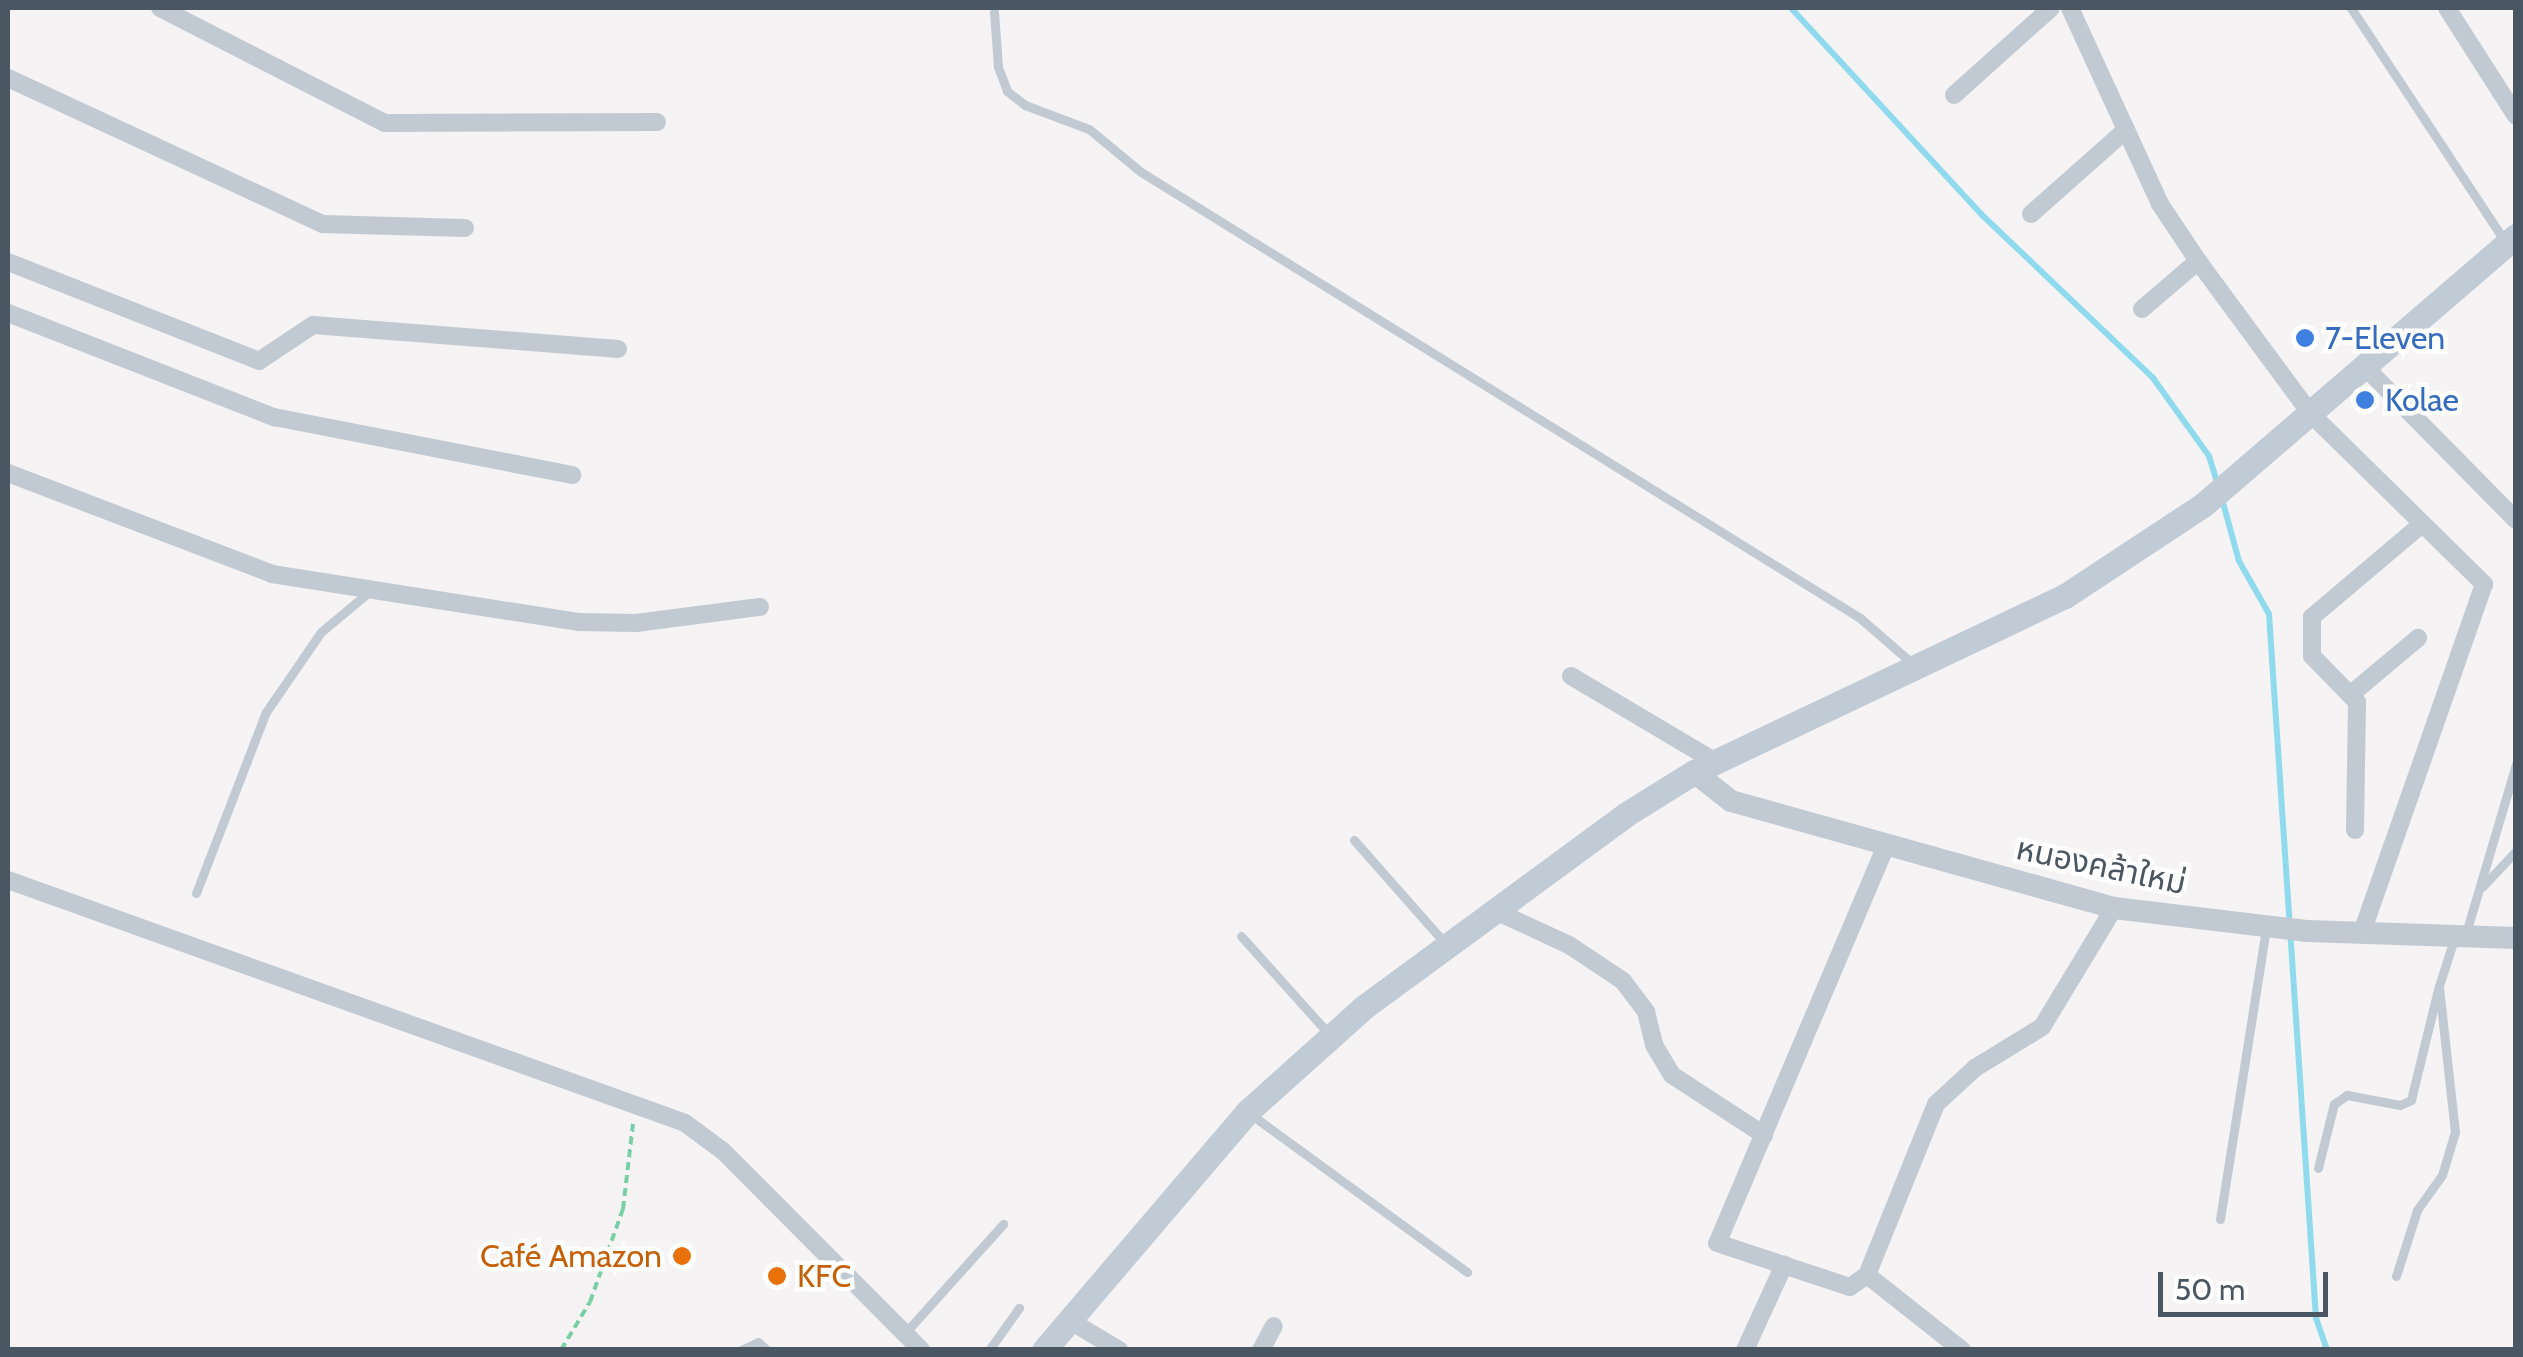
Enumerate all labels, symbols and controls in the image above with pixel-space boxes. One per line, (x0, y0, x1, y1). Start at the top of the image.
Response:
place label: 7-Eleven (2325, 319, 2445, 357)
marker: 7-Eleven (2294, 327, 2316, 349)
place label: Kolae (2385, 381, 2459, 419)
marker: Kolae (2354, 389, 2376, 411)
street label: หนองคล้าใหม่ (2013, 829, 2189, 903)
place label: Café Amazon (480, 1237, 662, 1275)
marker: Café Amazon (671, 1245, 693, 1267)
scale bar (2163, 1252, 2333, 1314)
place label: KFC (797, 1257, 851, 1295)
marker: KFC (766, 1265, 788, 1287)
text: 50 m (2175, 1271, 2245, 1308)

